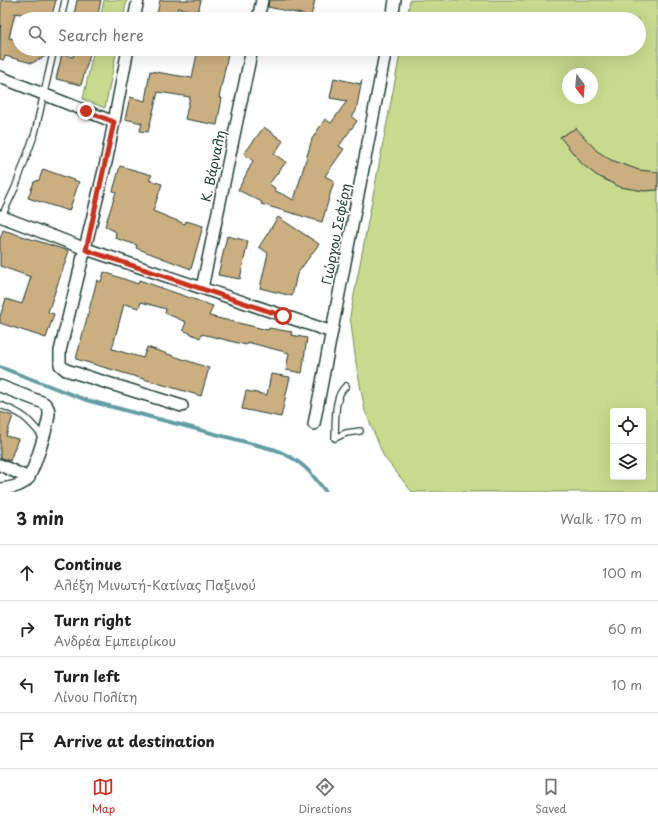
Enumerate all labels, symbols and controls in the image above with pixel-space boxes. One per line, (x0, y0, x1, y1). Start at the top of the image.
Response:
search box (12, 12, 646, 56)
icon: search (26, 23, 48, 45)
text: Search here (58, 23, 144, 46)
north arrow (562, 68, 598, 104)
route end (77, 102, 95, 120)
street label: Κ. Βάρναλη (196, 128, 229, 204)
street label: Γιώργου Σεφέρη (316, 182, 355, 286)
route start (274, 307, 292, 325)
map controls (610, 408, 646, 480)
button: locate (610, 408, 646, 444)
button: layers (610, 444, 646, 480)
text: 3 min (16, 505, 64, 531)
text: Walk · 170 m (560, 509, 642, 528)
text: Continue (54, 552, 122, 575)
icon: ahead (16, 562, 38, 584)
text: 100 m (602, 563, 642, 582)
text: Αλέξη Μινωτή-Κατίνας Παξινού (54, 575, 256, 594)
text: Turn right (54, 608, 131, 631)
icon: right (16, 618, 38, 640)
text: 60 m (608, 619, 642, 638)
text: Ανδρέα Εμπειρίκου (54, 631, 176, 650)
text: Turn left (54, 664, 120, 687)
icon: left (16, 674, 38, 696)
text: 10 m (612, 675, 642, 694)
text: Λίνου Πολίτη (54, 687, 137, 706)
text: Arrive at destination (54, 729, 215, 752)
icon: arrive (16, 730, 38, 752)
tab: Map (92, 776, 115, 817)
tab: Directions (298, 776, 352, 817)
tab: Saved (535, 776, 566, 817)

